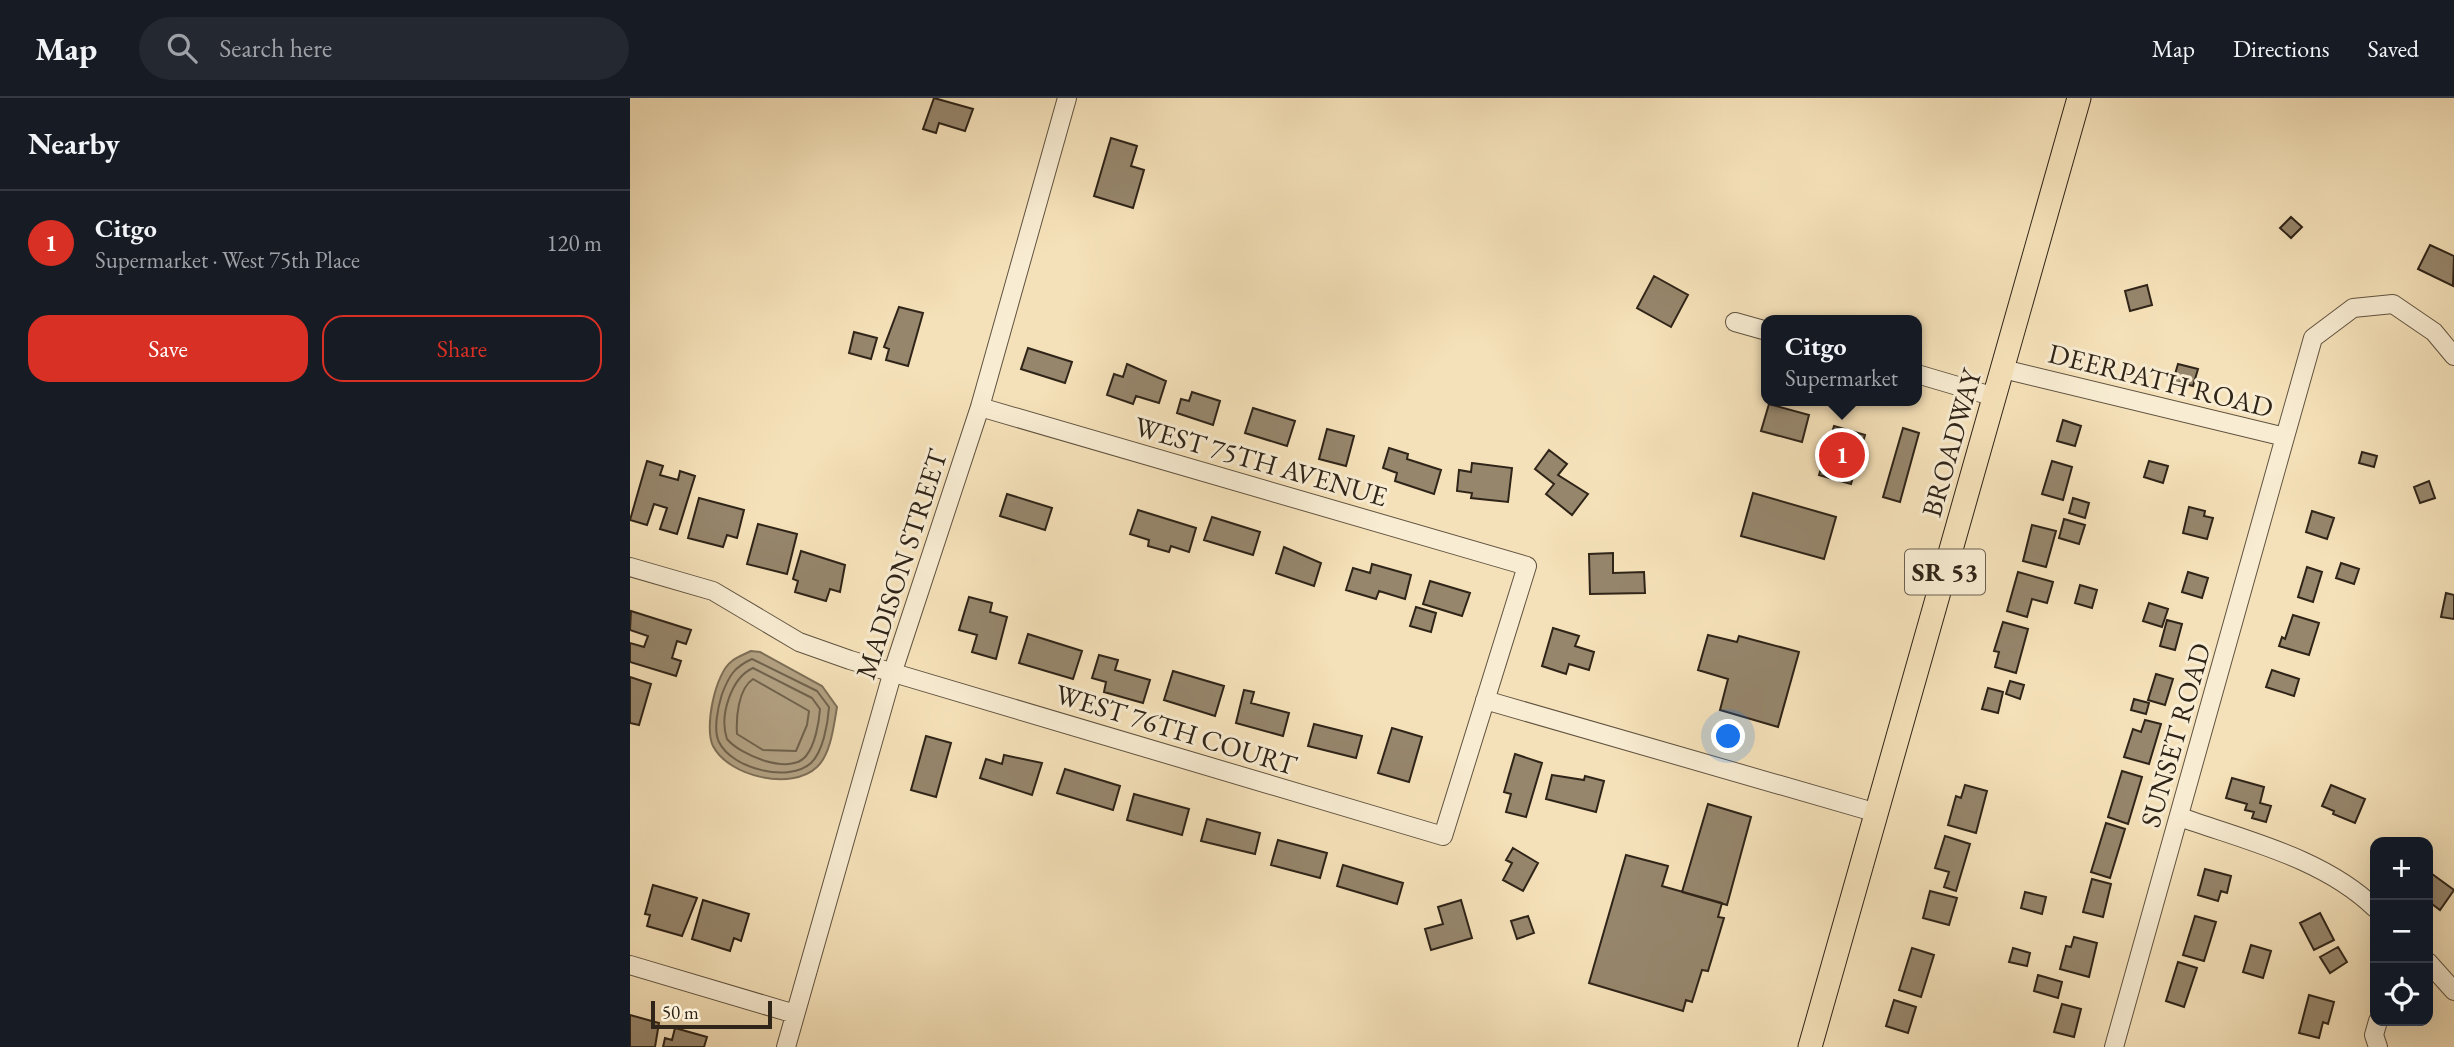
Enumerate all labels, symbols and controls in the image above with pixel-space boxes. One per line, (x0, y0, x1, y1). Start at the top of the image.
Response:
search box (139, 17, 629, 80)
text: Map (35, 27, 97, 70)
icon: search (163, 29, 201, 67)
text: Search here (219, 31, 332, 65)
text: Map (2152, 33, 2195, 64)
text: Directions (2233, 33, 2330, 64)
text: Saved (2368, 33, 2419, 64)
text: Nearby (28, 124, 120, 163)
text: Citgo (95, 211, 157, 245)
text: 1 (45, 228, 57, 258)
text: 120 m (546, 228, 602, 258)
text: Supermarket · West 75th Place (95, 245, 360, 275)
button: Save (28, 315, 308, 382)
button: Share (322, 315, 602, 382)
popup (1761, 315, 1922, 406)
text: Citgo (1785, 329, 1847, 363)
street label: DEERPATH ROAD (2045, 335, 2277, 425)
text: Supermarket (1785, 363, 1898, 393)
street label: BROADWAY (1913, 363, 1990, 521)
street label: WEST 75TH AVENUE (1130, 408, 1392, 514)
pin: 1 (1819, 429, 1865, 481)
street label: MADISON STREET (847, 444, 955, 683)
road number: SR 53 (1905, 550, 1985, 594)
street label: SUNSET ROAD (2132, 639, 2218, 831)
street label: WEST 76TH COURT (1051, 675, 1301, 783)
your location (1711, 719, 1745, 753)
map controls (2370, 837, 2433, 1026)
button: + (2370, 837, 2433, 900)
button: − (2370, 900, 2433, 963)
button: locate (2370, 963, 2433, 1026)
scale bar (651, 998, 772, 1030)
text: 50 m (662, 1000, 699, 1025)

